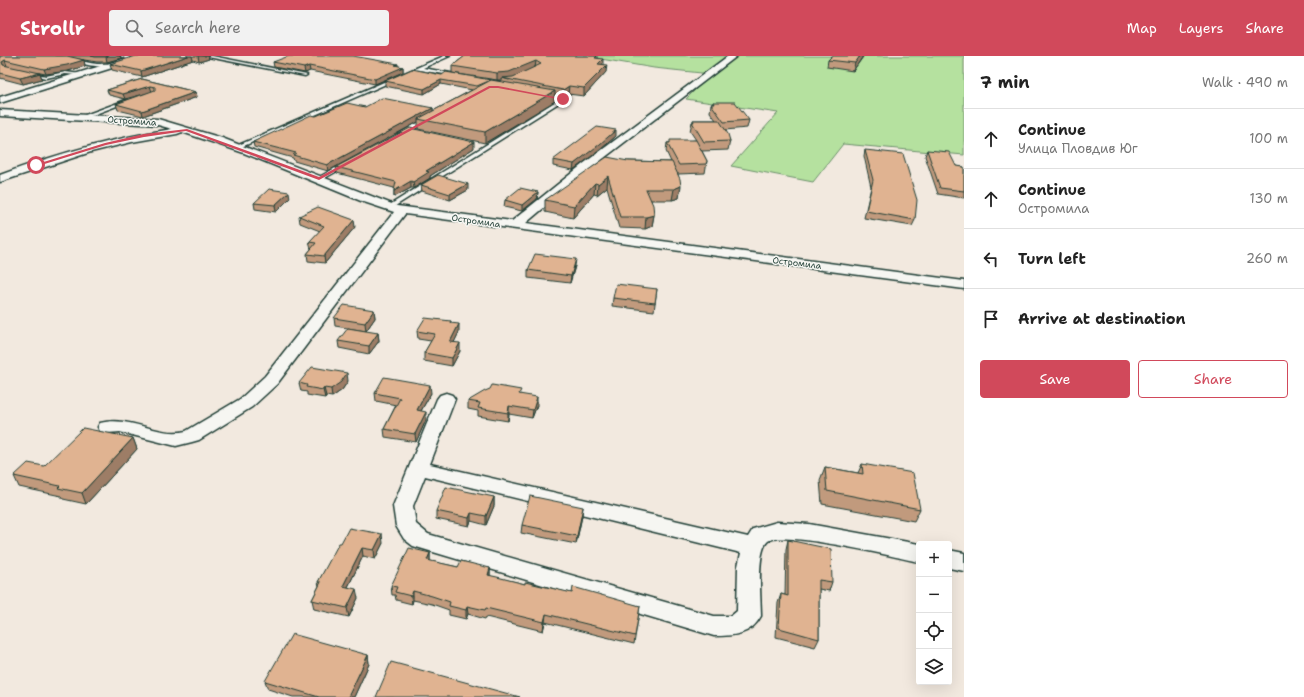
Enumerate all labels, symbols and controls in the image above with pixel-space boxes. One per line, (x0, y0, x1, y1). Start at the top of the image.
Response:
search box (109, 10, 389, 46)
text: Strollr (20, 16, 85, 41)
icon: search (123, 17, 145, 39)
text: Search here (155, 18, 241, 38)
text: Map (1127, 19, 1157, 37)
text: Layers (1179, 19, 1223, 37)
text: Share (1245, 19, 1284, 37)
text: 7 min (980, 71, 1030, 93)
text: Walk · 490 m (1202, 74, 1288, 91)
route end (554, 90, 572, 108)
street label: Остромила (107, 113, 157, 129)
text: Continue (1018, 120, 1086, 140)
icon: ahead (980, 128, 1002, 150)
text: 100 m (1249, 130, 1288, 147)
text: Улица Пловдив Юг (1018, 140, 1138, 157)
route start (27, 156, 45, 174)
text: Continue (1018, 180, 1086, 200)
icon: ahead (980, 188, 1002, 210)
text: 130 m (1250, 190, 1288, 207)
text: Остромила (1018, 200, 1089, 217)
street label: Остромила (451, 212, 502, 230)
icon: left (980, 248, 1002, 270)
text: Turn left (1018, 249, 1086, 269)
text: 260 m (1246, 250, 1288, 267)
street label: Остромила (772, 254, 823, 272)
icon: arrive (980, 308, 1002, 330)
text: Arrive at destination (1018, 309, 1186, 329)
button: Save (980, 360, 1130, 398)
button: Share (1138, 360, 1288, 398)
map controls (916, 541, 952, 685)
button: + (916, 541, 952, 577)
button: − (916, 577, 952, 613)
button: locate (916, 613, 952, 649)
button: layers (916, 649, 952, 685)

